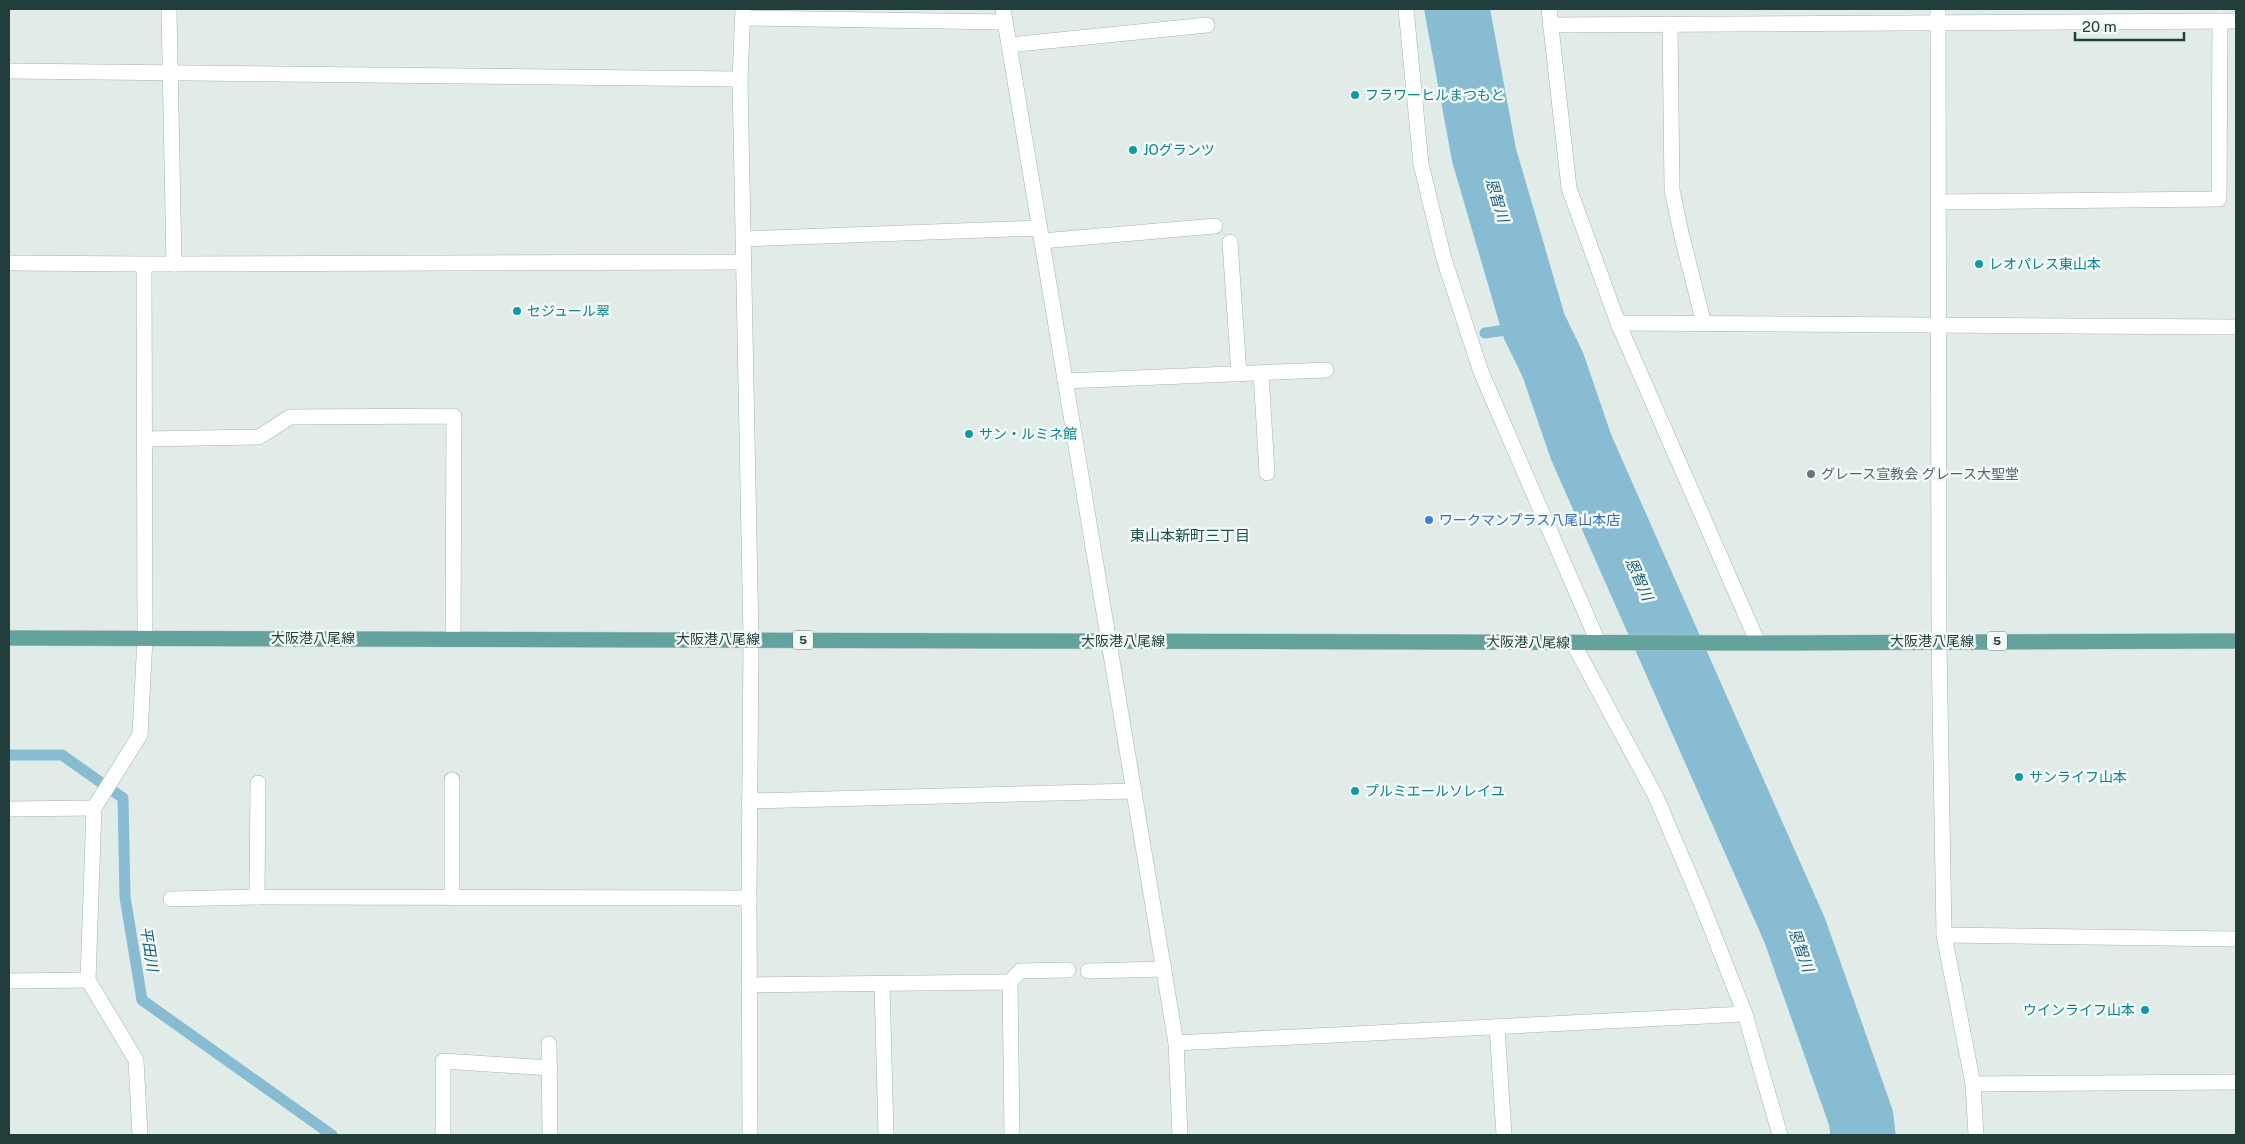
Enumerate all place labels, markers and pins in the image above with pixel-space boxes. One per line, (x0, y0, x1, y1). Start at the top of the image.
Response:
place label: フラワーヒルまつもと (1365, 87, 1505, 103)
marker: フラワーヒルまつもと (1349, 89, 1361, 101)
place label: JOグランツ (1143, 142, 1215, 158)
marker: JOグランツ (1127, 144, 1139, 156)
place label: レオパレス東山本 (1989, 256, 2101, 272)
marker: レオパレス東山本 (1973, 258, 1985, 270)
place label: セジュール翠 (527, 303, 610, 319)
marker: セジュール翠 (511, 305, 523, 317)
place label: サン・ルミネ館 (979, 426, 1077, 442)
marker: サン・ルミネ館 (963, 428, 975, 440)
place label: グレース宣教会 グレース大聖堂 (1821, 466, 2019, 482)
marker: グレース宣教会 グレース大聖堂 (1805, 468, 1817, 480)
place label: ワークマンプラス八尾山本店 (1439, 512, 1620, 528)
marker: ワークマンプラス八尾山本店 (1423, 514, 1435, 526)
place label: サンライフ山本 (2029, 769, 2127, 785)
marker: サンライフ山本 (2013, 771, 2025, 783)
place label: プルミエールソレイユ (1365, 783, 1505, 799)
marker: プルミエールソレイユ (1349, 785, 1361, 797)
place label: ウインライフ山本 (2023, 1002, 2135, 1018)
marker: ウインライフ山本 (2139, 1004, 2151, 1016)

